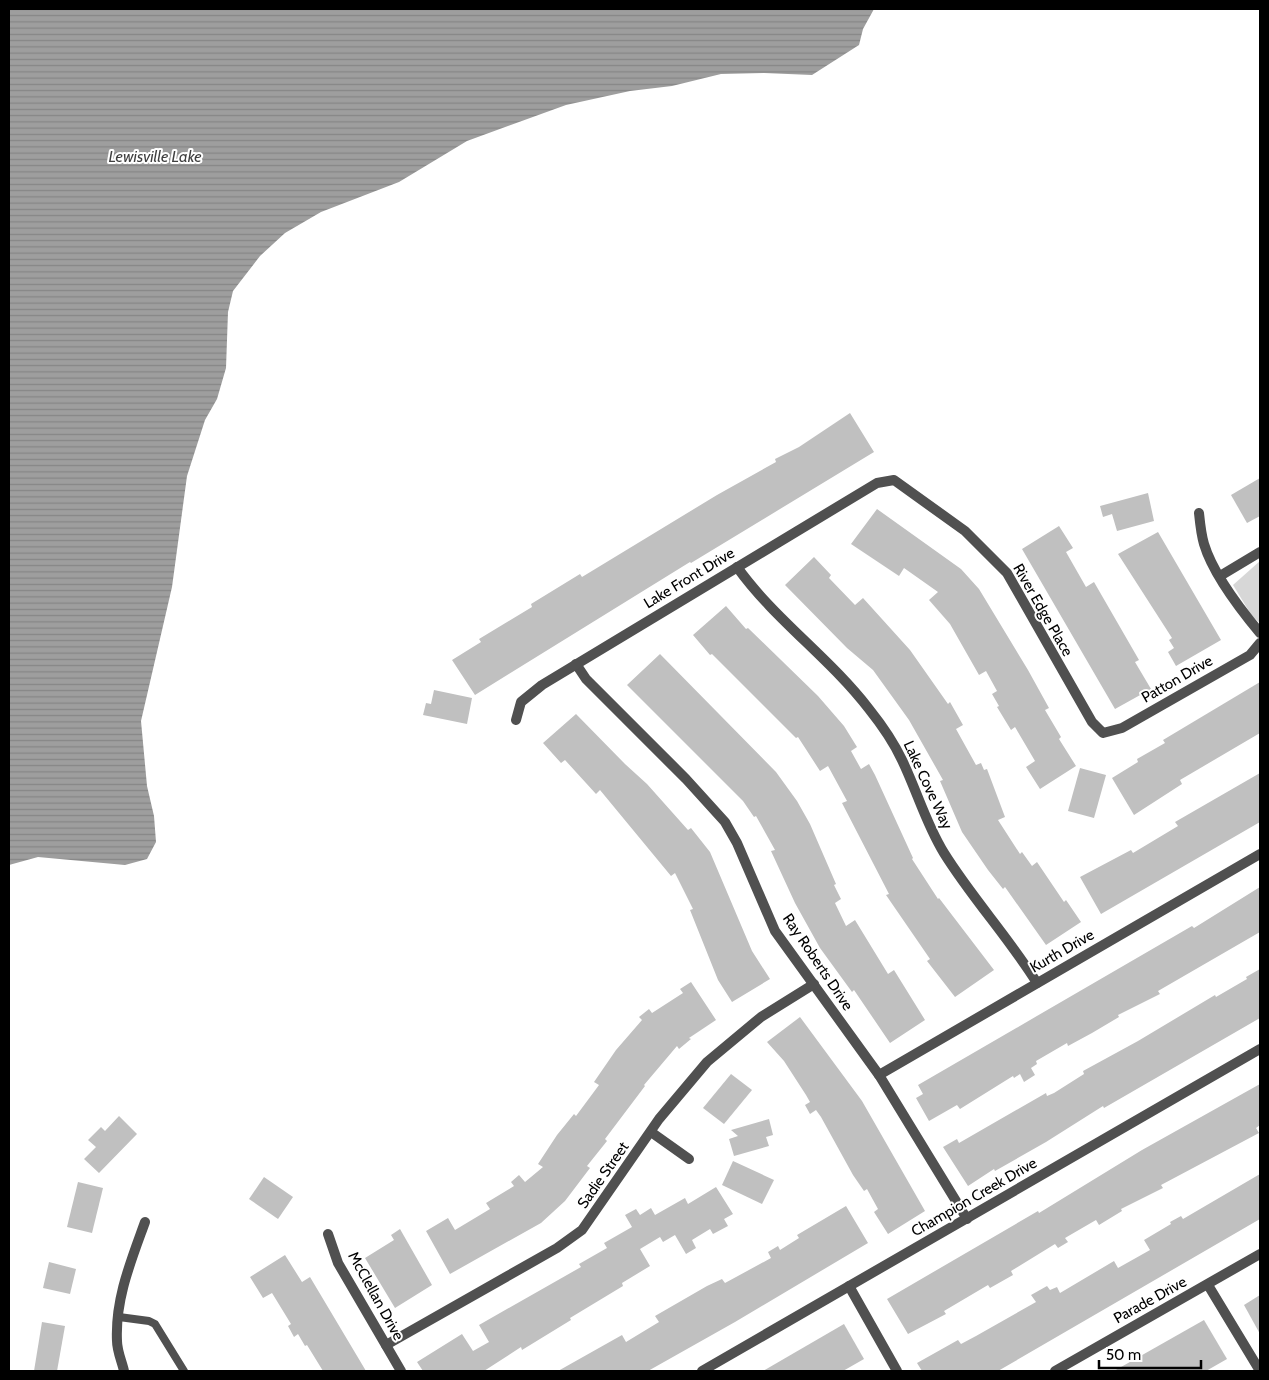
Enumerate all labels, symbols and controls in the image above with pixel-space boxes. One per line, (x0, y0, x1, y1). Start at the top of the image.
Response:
water label: Lewisville Lake (108, 147, 202, 166)
street label: Lake Front Drive (640, 544, 738, 612)
street label: River Edge Place (1009, 561, 1077, 660)
street label: Patton Drive (1138, 651, 1216, 707)
street label: Lake Cove Way (900, 738, 957, 833)
street label: Ray Roberts Drive (779, 910, 857, 1014)
street label: Kurth Drive (1027, 925, 1097, 977)
street label: Sadie Street (574, 1138, 632, 1212)
street label: Champion Creek Drive (908, 1154, 1040, 1240)
street label: McClellan Drive (344, 1248, 408, 1344)
street label: Parade Drive (1110, 1272, 1190, 1327)
scale bar (1099, 1338, 1202, 1370)
text: 50 m (1106, 1346, 1141, 1364)

